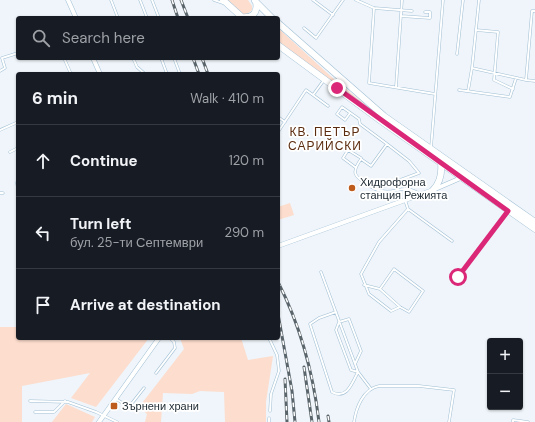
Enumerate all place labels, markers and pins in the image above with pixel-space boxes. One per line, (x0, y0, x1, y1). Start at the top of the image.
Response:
place label: Хидрофорна станция Режията (360, 175, 448, 202)
marker: Хидрофорна станция Режията (347, 183, 357, 193)
place label: Зърнени храни (122, 399, 199, 413)
marker: Зърнени храни (109, 401, 119, 411)

